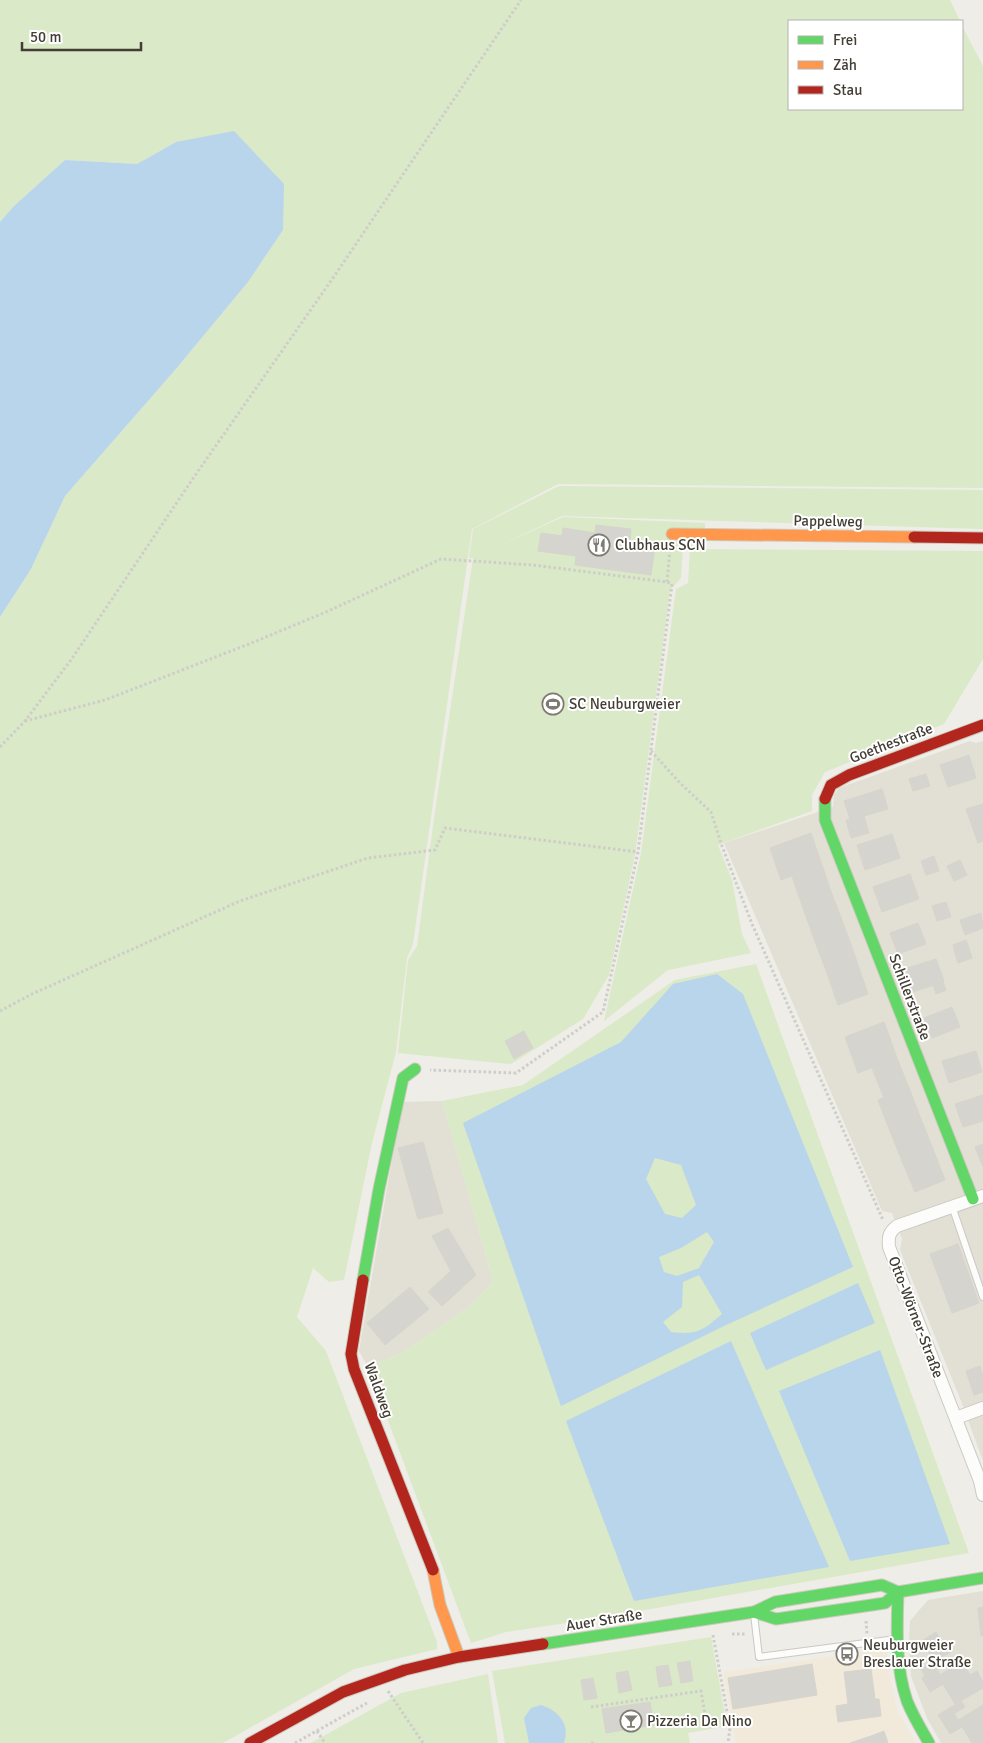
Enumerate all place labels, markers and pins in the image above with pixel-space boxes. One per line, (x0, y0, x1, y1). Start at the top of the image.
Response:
restaurant icon: Clubhaus SCN (587, 533, 611, 557)
place label: Clubhaus SCN (615, 536, 706, 554)
sports icon: SC Neuburgweier (541, 692, 565, 716)
place label: SC Neuburgweier (569, 695, 681, 713)
place label: Neuburgweier Breslauer Straße (863, 1636, 971, 1671)
bus stop icon: Neuburgweier Breslauer Straße (835, 1642, 859, 1666)
bar icon: Pizzeria Da Nino (619, 1709, 643, 1733)
place label: Pizzeria Da Nino (647, 1712, 752, 1730)

